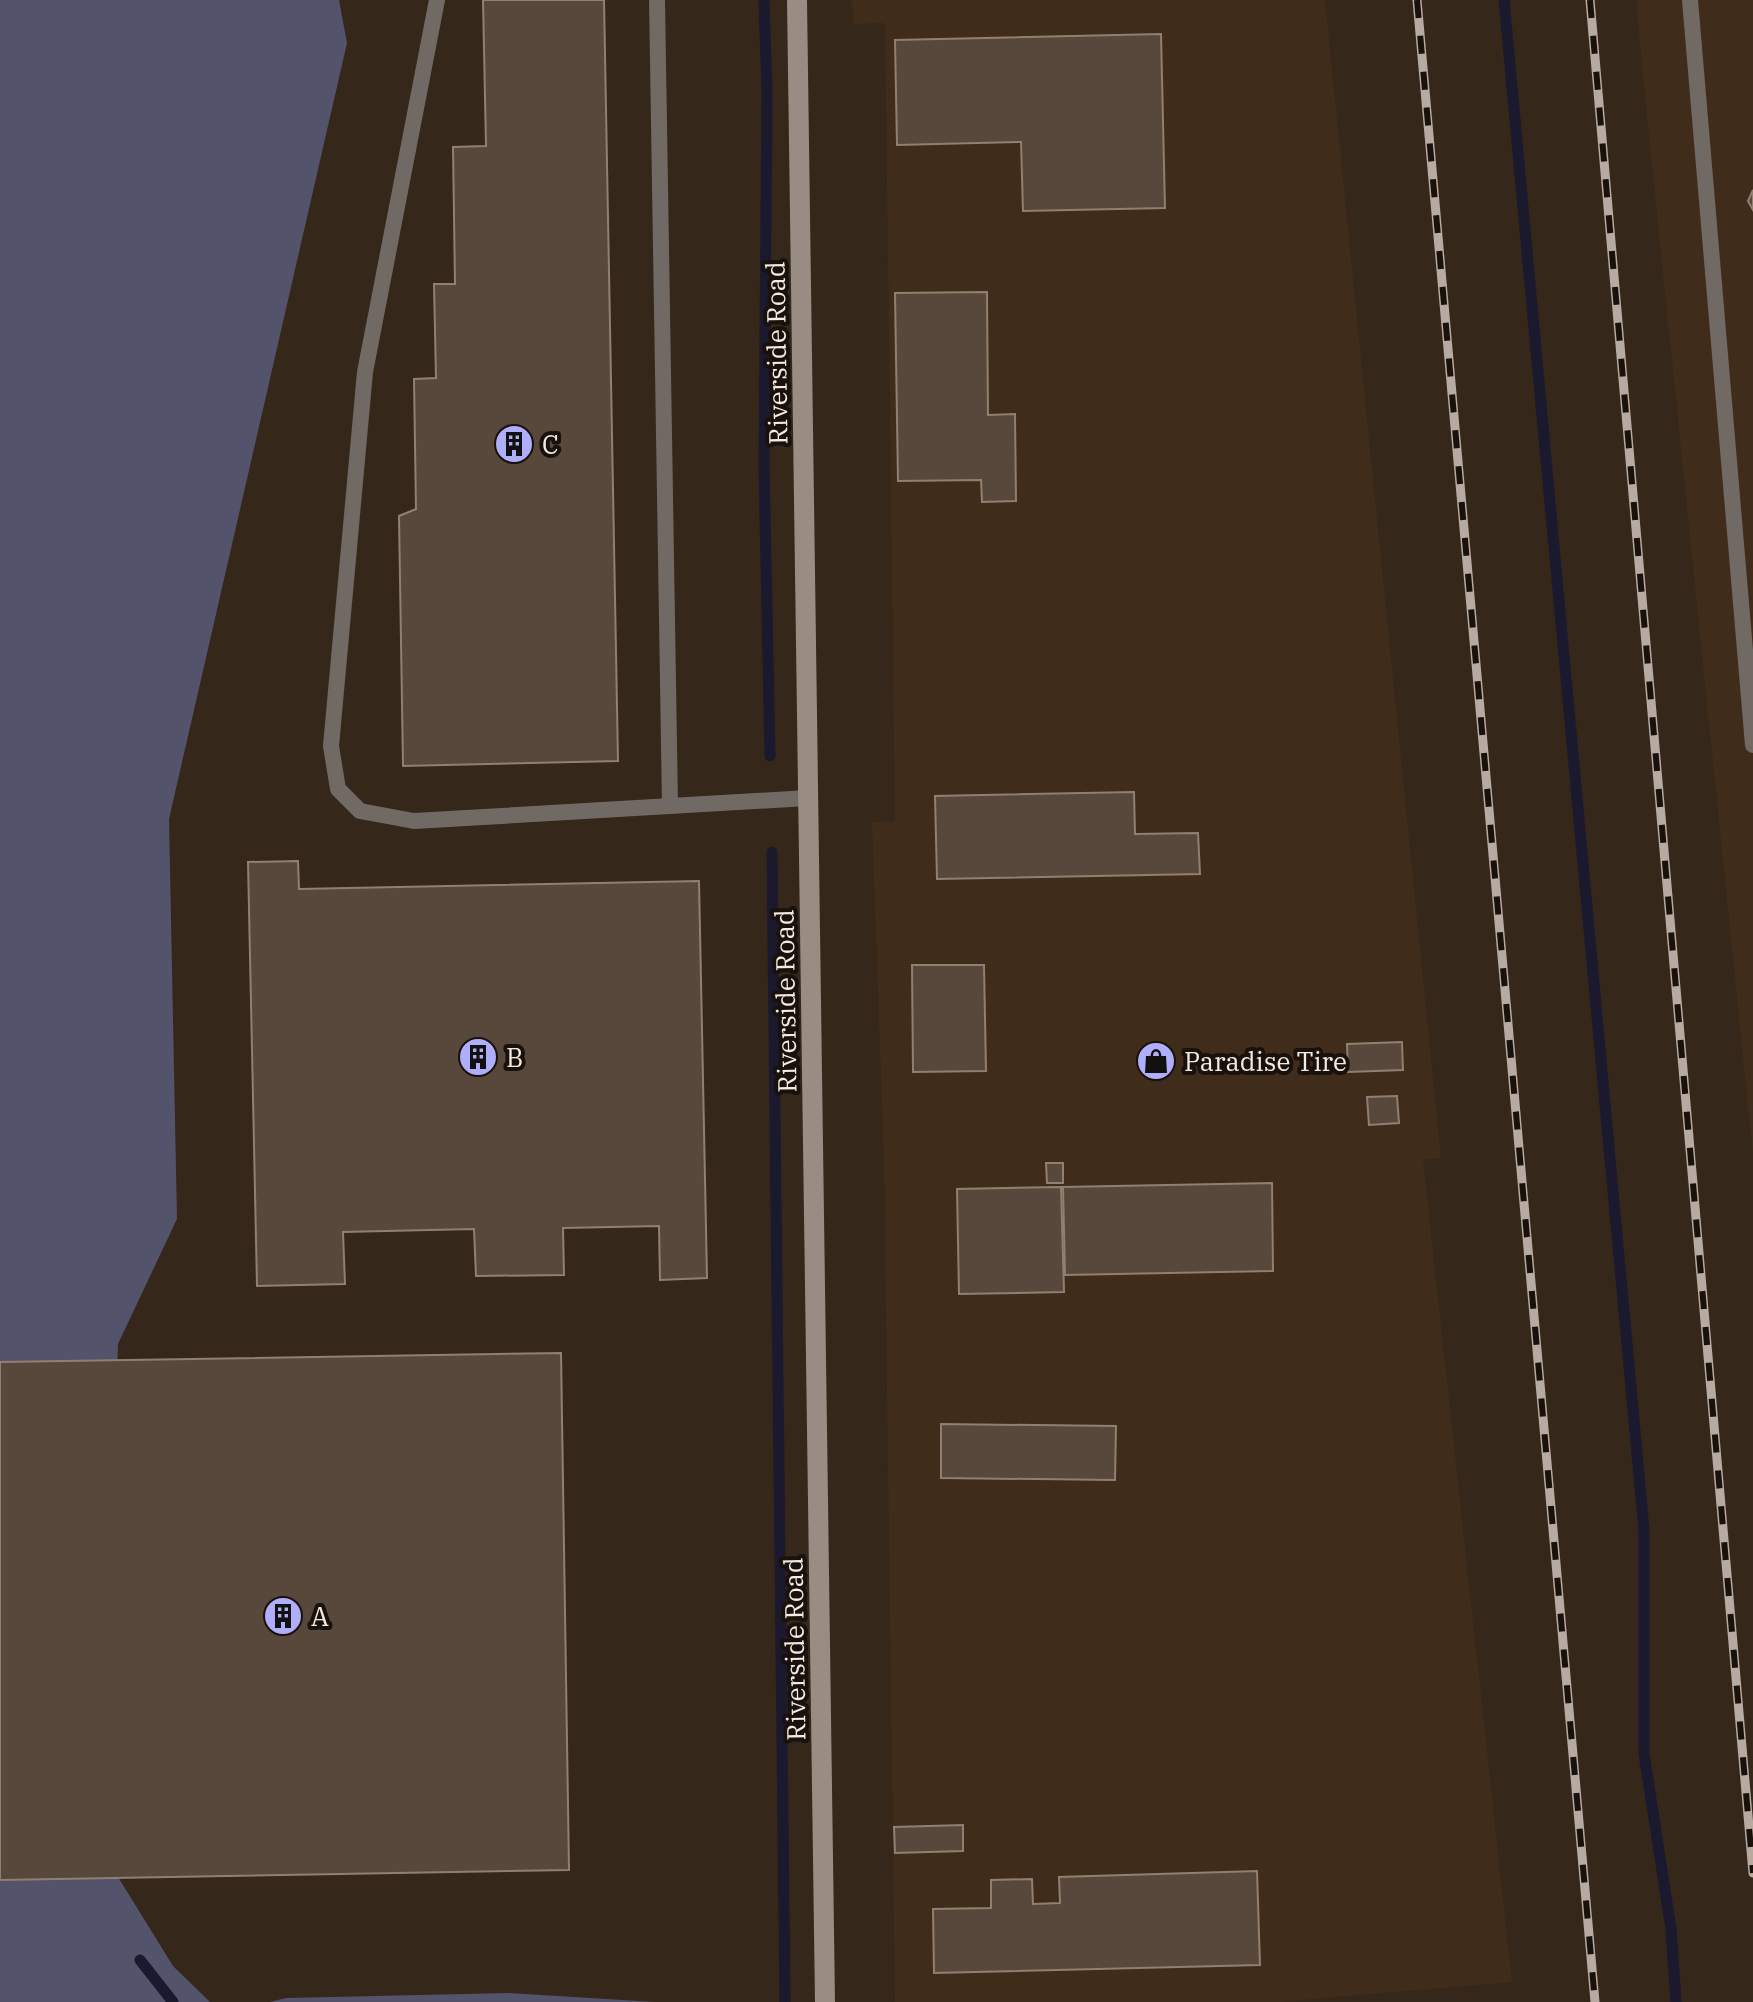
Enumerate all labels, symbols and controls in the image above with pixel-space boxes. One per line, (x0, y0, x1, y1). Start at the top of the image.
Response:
street label: Riverside Road (757, 261, 795, 445)
building icon: C (493, 423, 535, 465)
place label: C (542, 427, 559, 461)
street label: Riverside Road (766, 909, 804, 1093)
building icon: B (457, 1036, 499, 1078)
place label: B (506, 1040, 523, 1074)
shop icon: Paradise Tire (1135, 1040, 1177, 1082)
place label: Paradise Tire (1184, 1044, 1347, 1078)
street label: Riverside Road (775, 1557, 813, 1741)
building icon: A (262, 1595, 304, 1637)
place label: A (311, 1599, 329, 1633)

